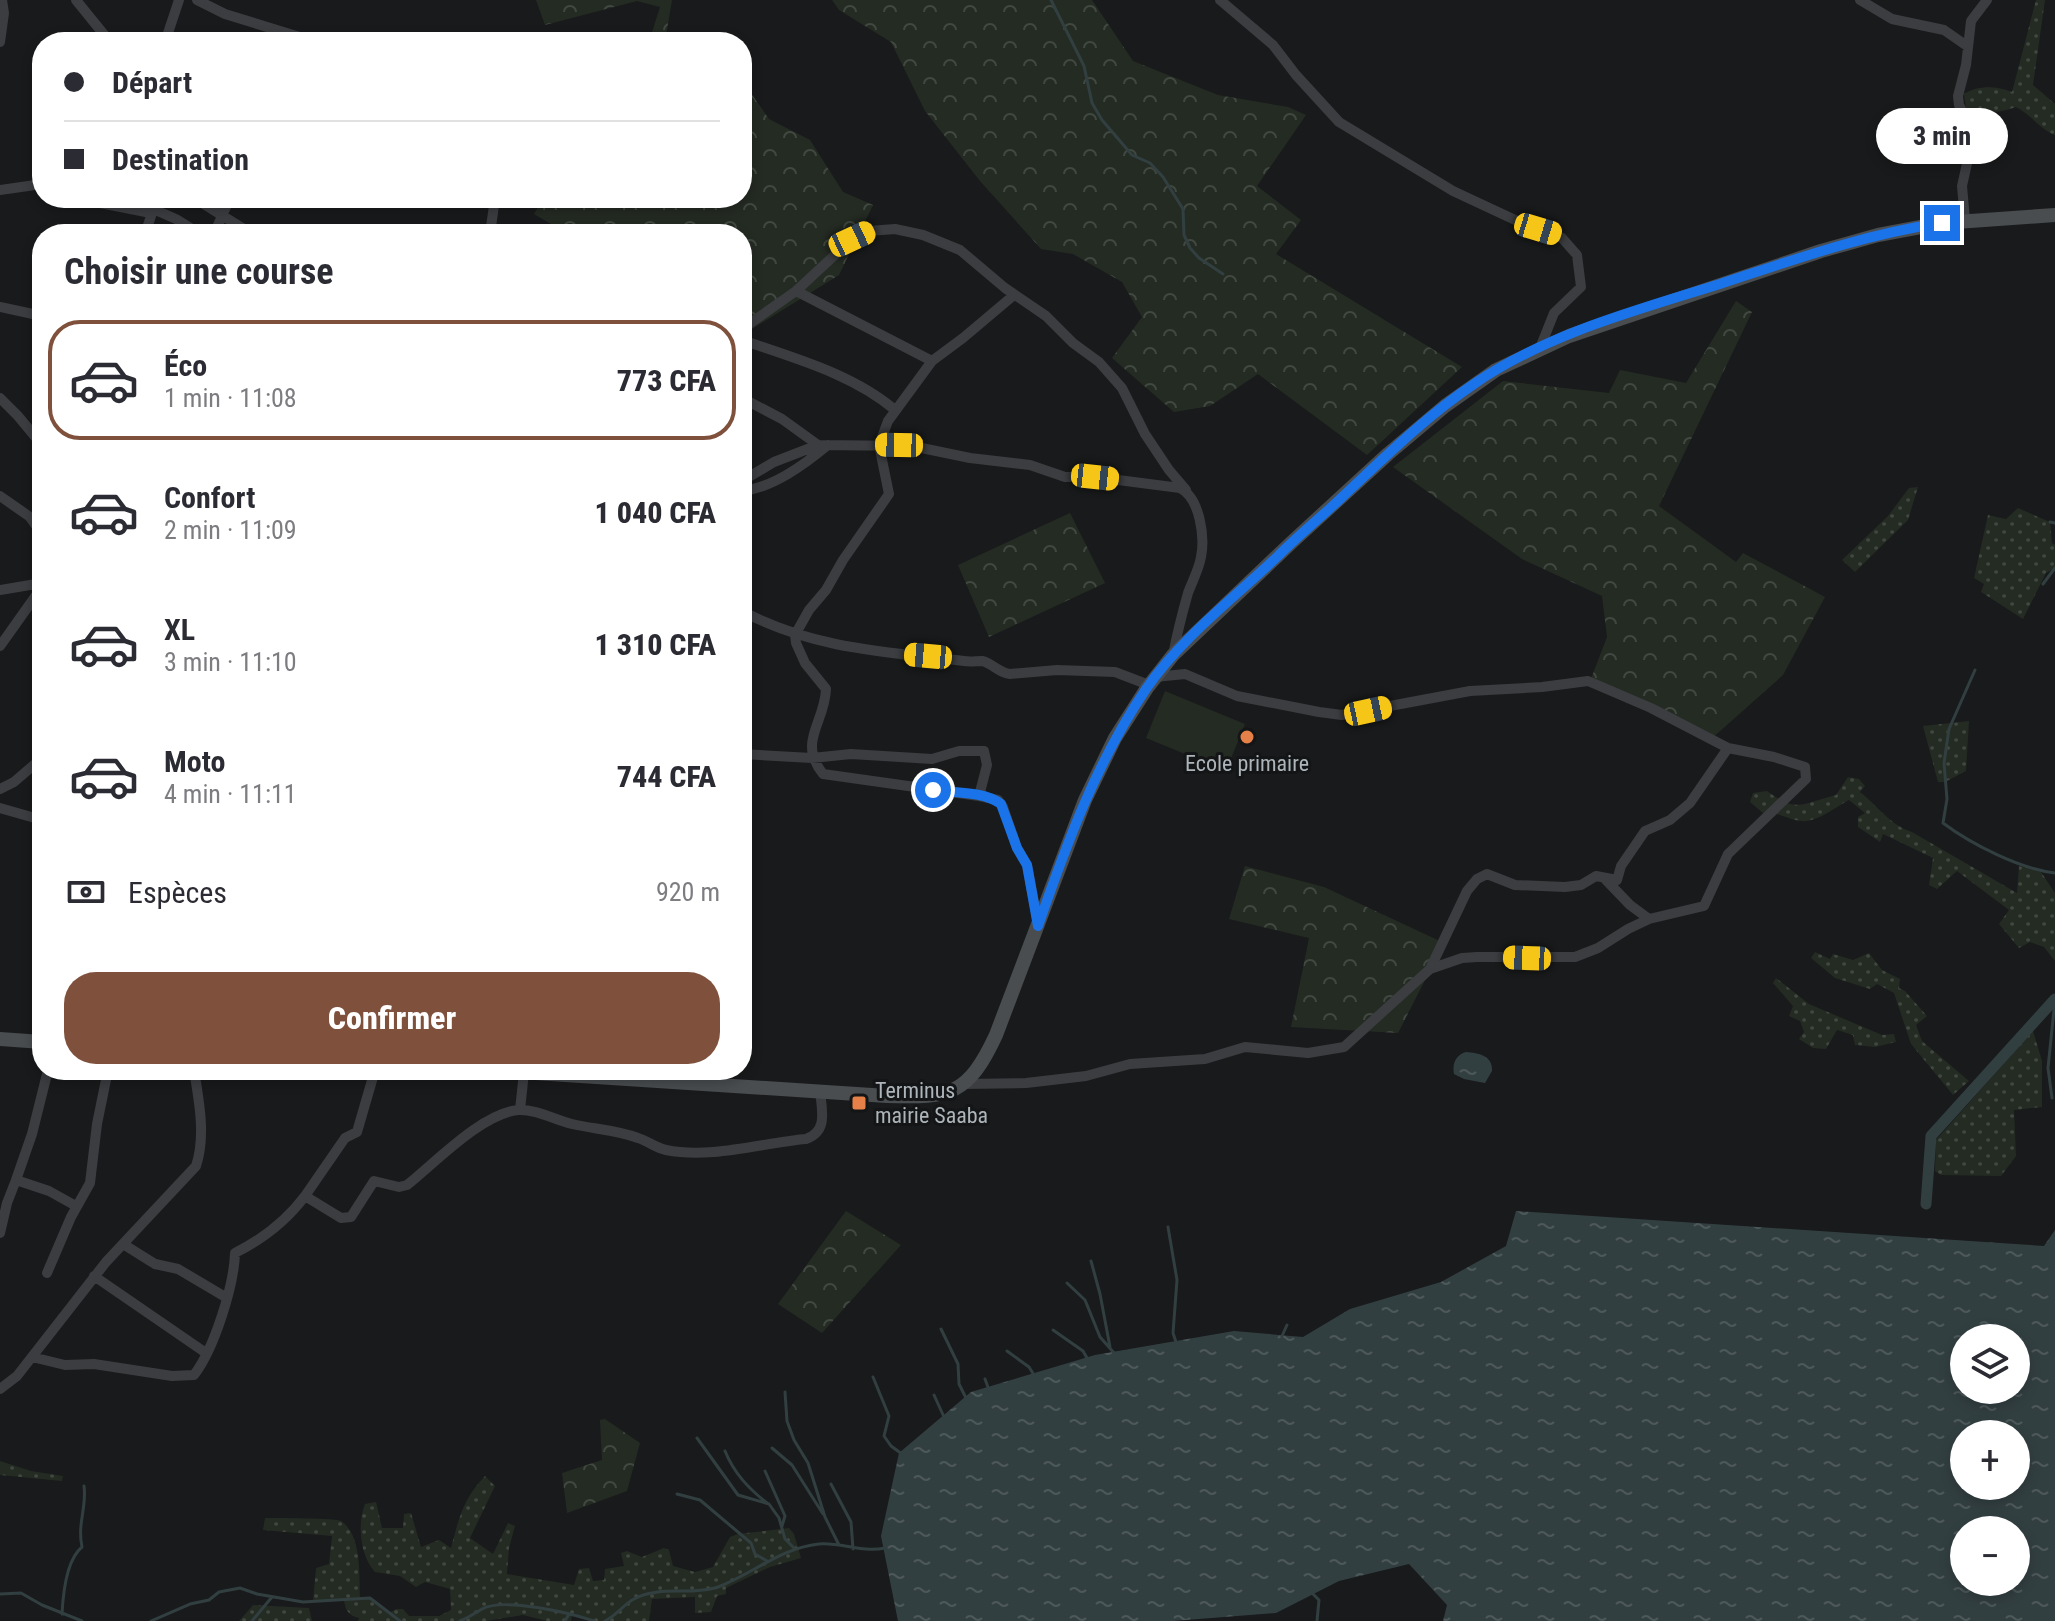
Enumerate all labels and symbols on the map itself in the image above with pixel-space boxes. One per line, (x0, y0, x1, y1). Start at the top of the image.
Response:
callout: 3 min (1876, 107, 2008, 163)
route end (1924, 205, 1960, 241)
car (1512, 211, 1564, 247)
car (825, 218, 879, 260)
car (875, 433, 923, 457)
car (1070, 463, 1120, 491)
car (903, 642, 953, 670)
car (1342, 694, 1394, 728)
marker: Ecole primaire (1238, 728, 1256, 746)
place label: Ecole primaire (1185, 751, 1309, 776)
route start (915, 772, 951, 808)
car (1503, 945, 1551, 971)
place label: Terminus mairie Saaba (875, 1078, 988, 1128)
marker: Terminus mairie Saaba (850, 1094, 868, 1112)

